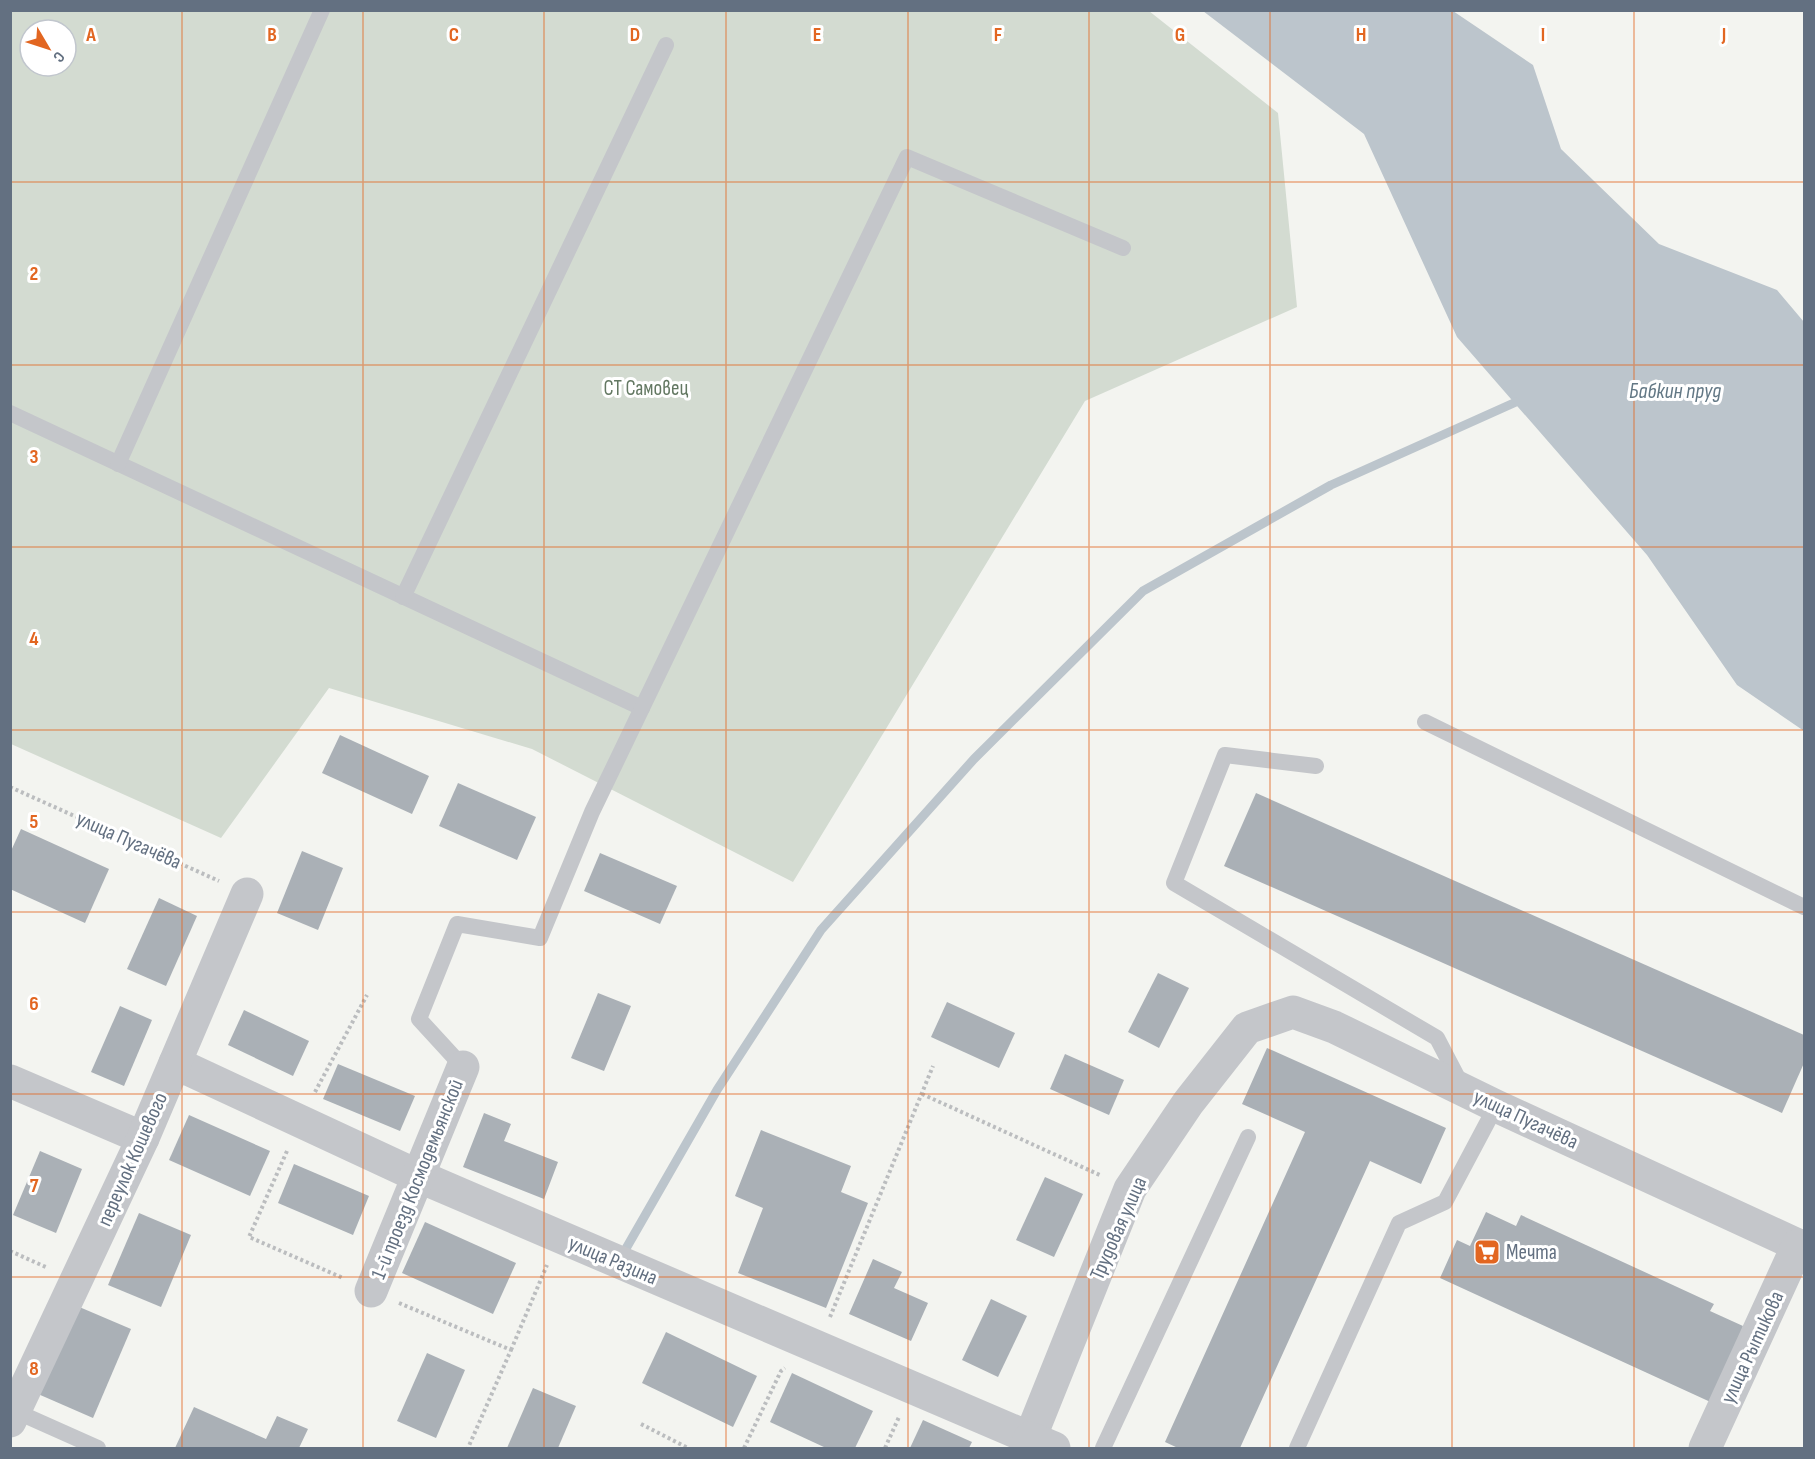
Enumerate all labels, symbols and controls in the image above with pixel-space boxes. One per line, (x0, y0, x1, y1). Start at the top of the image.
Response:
north arrow (18, 18, 78, 78)
text: A (85, 23, 96, 47)
text: B (267, 23, 277, 47)
text: C (449, 23, 459, 47)
text: D (630, 23, 640, 47)
text: E (813, 23, 821, 47)
text: F (994, 23, 1002, 47)
text: G (1175, 23, 1185, 47)
text: H (1356, 23, 1366, 47)
text: I (1541, 23, 1545, 47)
text: J (1721, 23, 1726, 47)
text: С (49, 47, 68, 66)
text: 2 (30, 262, 38, 286)
park label: СТ Самовец (604, 376, 689, 401)
water label: Бабкин пруд (1629, 378, 1721, 405)
text: 3 (30, 445, 39, 469)
text: 4 (29, 627, 39, 651)
street label: улица Пугачёва (72, 806, 185, 875)
text: 5 (30, 810, 39, 834)
text: 6 (29, 992, 39, 1016)
street label: 1-й проезд Космодемьянской (366, 1076, 469, 1283)
street label: улица Пугачёва (1470, 1084, 1582, 1155)
street label: переулок Кошевого (92, 1089, 173, 1230)
street label: Трудовая улица (1085, 1173, 1152, 1284)
text: 7 (30, 1174, 39, 1198)
street label: улица Разина (565, 1231, 661, 1290)
supermarket icon: Мечта (1472, 1237, 1502, 1267)
place label: Мечта (1506, 1240, 1557, 1265)
street label: улица Рытикова (1716, 1287, 1789, 1407)
text: 8 (29, 1357, 39, 1381)

